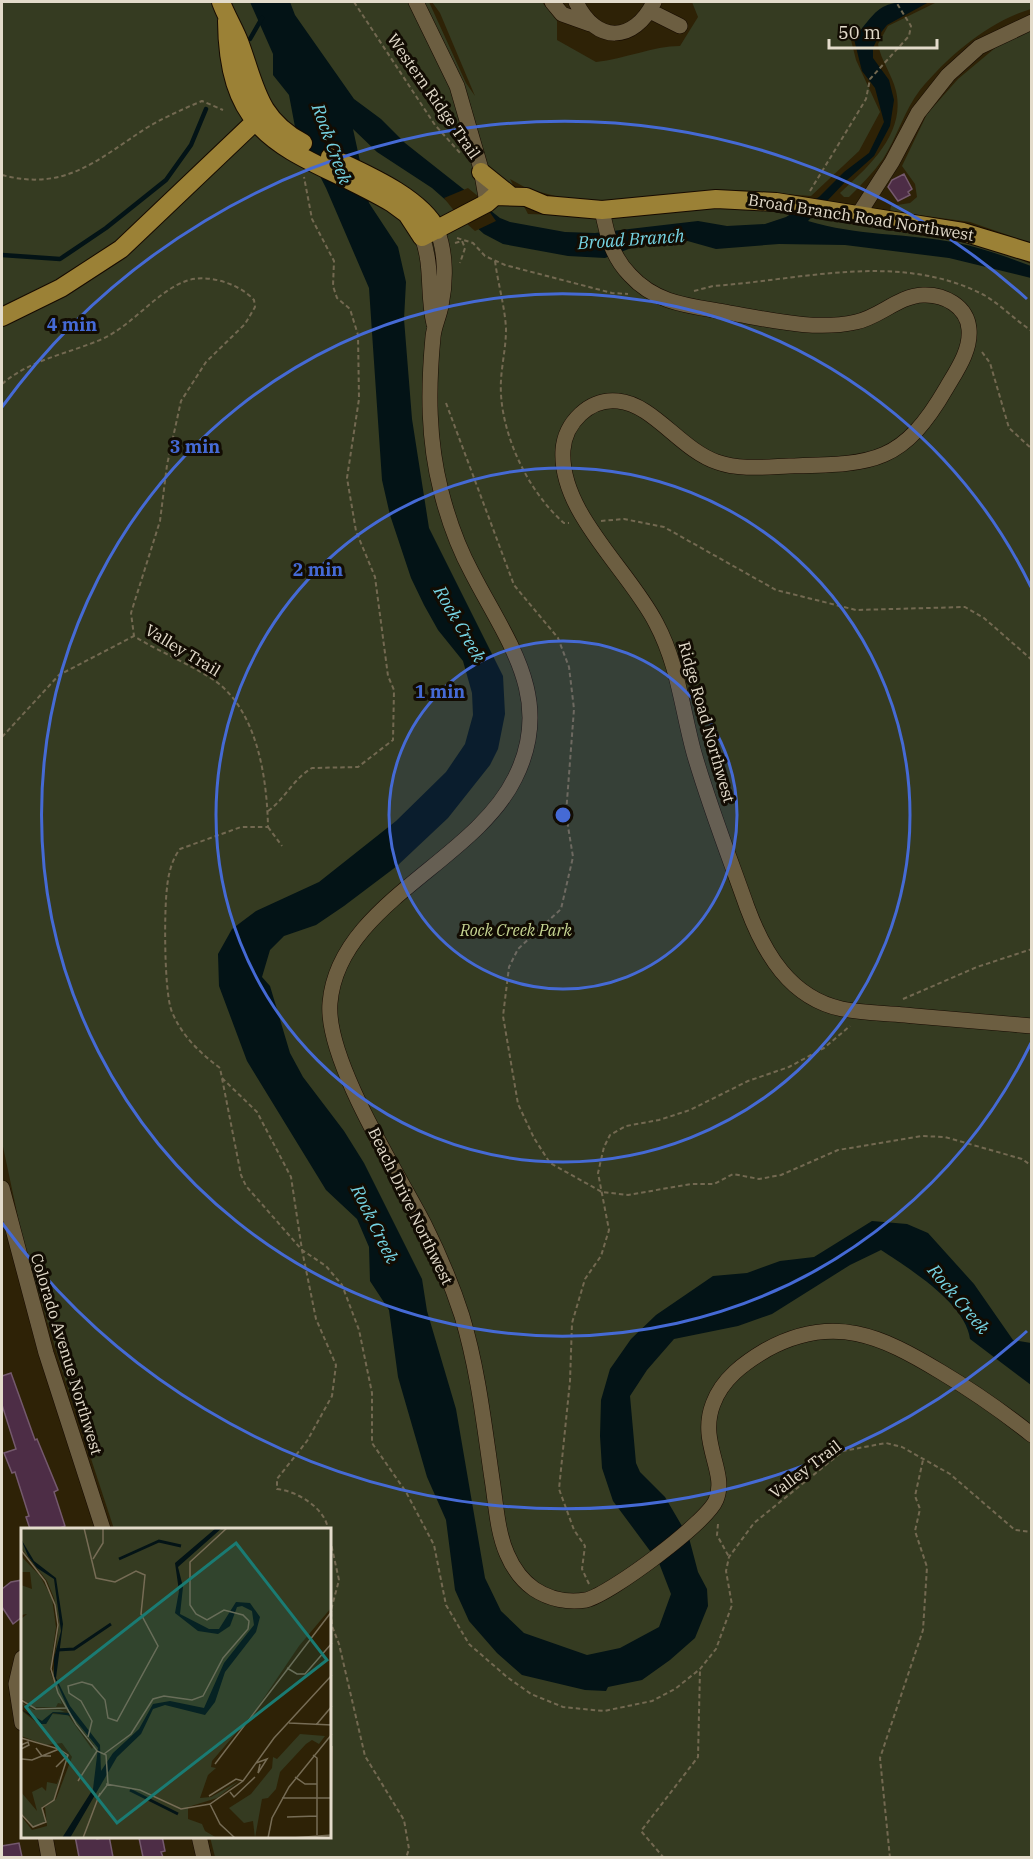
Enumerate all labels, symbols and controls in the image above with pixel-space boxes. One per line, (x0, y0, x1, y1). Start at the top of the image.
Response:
scale bar (829, 12, 937, 50)
text: 50 m (838, 21, 881, 44)
street label: Western Ridge Trail (383, 29, 485, 163)
water label: Rock Creek (306, 99, 357, 188)
street label: Broad Branch Road Northwest (747, 189, 976, 245)
water label: Broad Branch (576, 224, 685, 254)
text: 4 min (47, 313, 97, 336)
text: 3 min (170, 435, 220, 458)
text: 2 min (293, 558, 343, 581)
water label: Rock Creek (428, 581, 491, 667)
street label: Valley Trail (142, 620, 225, 680)
street label: Ridge Road Northwest (674, 639, 740, 805)
text: 1 min (415, 680, 465, 703)
centre of rings (553, 805, 573, 825)
park label: Rock Creek Park (459, 920, 573, 940)
street label: Beach Drive Northwest (364, 1124, 458, 1288)
water label: Rock Creek (346, 1180, 404, 1268)
street label: Colorado Avenue Northwest (27, 1251, 107, 1458)
water label: Rock Creek (922, 1258, 995, 1339)
street label: Valley Trail (765, 1435, 845, 1502)
inset map (21, 1528, 332, 1838)

